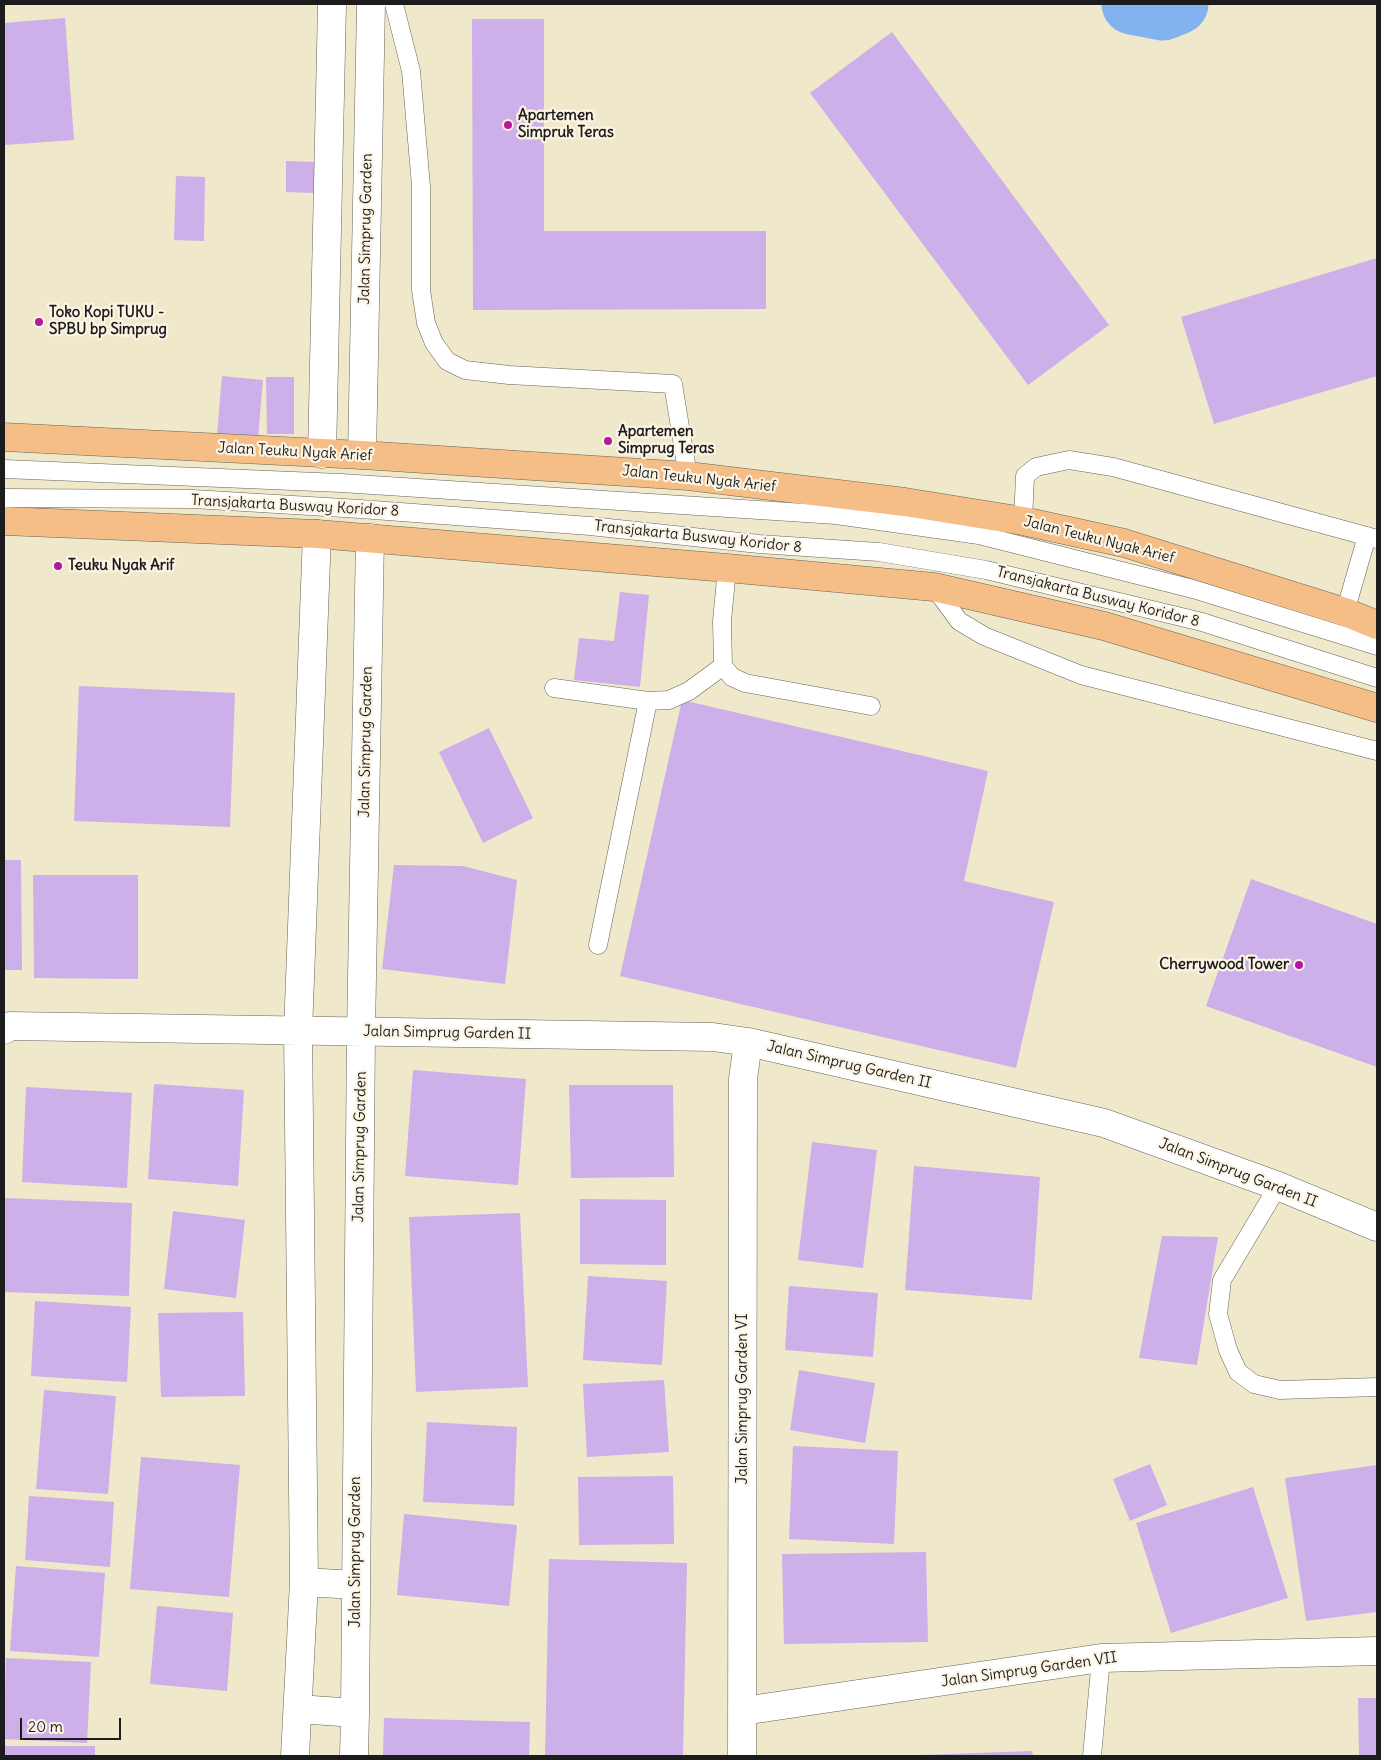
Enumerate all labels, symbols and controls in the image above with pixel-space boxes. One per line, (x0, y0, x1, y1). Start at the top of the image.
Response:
place label: Apartemen Simpruk Teras (518, 107, 614, 142)
marker: Apartemen Simpruk Teras (502, 119, 514, 131)
street label: Jalan Simprug Garden (356, 153, 376, 305)
place label: Toko Kopi TUKU - SPBU bp Simprug (49, 304, 167, 339)
marker: Toko Kopi TUKU - SPBU bp Simprug (33, 316, 45, 328)
place label: Apartemen Simprug Teras (618, 423, 714, 458)
marker: Apartemen Simprug Teras (602, 435, 614, 447)
street label: Jalan Teuku Nyak Arief (217, 439, 373, 465)
street label: Jalan Teuku Nyak Arief (621, 462, 777, 496)
street label: Transjakarta Busway Koridor 8 (190, 492, 400, 520)
street label: Jalan Teuku Nyak Arief (1022, 513, 1176, 567)
street label: Transjakarta Busway Koridor 8 (593, 517, 803, 557)
place label: Teuku Nyak Arif (68, 557, 174, 575)
marker: Teuku Nyak Arif (52, 560, 64, 572)
street label: Transjakarta Busway Koridor 8 (995, 563, 1201, 631)
street label: Jalan Simprug Garden (356, 666, 376, 818)
place label: Cherrywood Tower (1159, 956, 1289, 974)
marker: Cherrywood Tower (1293, 959, 1305, 971)
street label: Jalan Simprug Garden II (363, 1023, 531, 1043)
street label: Jalan Simprug Garden II (765, 1037, 933, 1093)
street label: Jalan Simprug Garden (350, 1071, 370, 1223)
street label: Jalan Simprug Garden II (1156, 1134, 1320, 1212)
street label: Jalan Simprug Garden VI (734, 1314, 752, 1484)
street label: Jalan Simprug Garden (347, 1476, 365, 1628)
street label: Jalan Simprug Garden VII (940, 1649, 1118, 1691)
scale bar (22, 1708, 124, 1740)
text: 20 m (28, 1717, 63, 1736)

